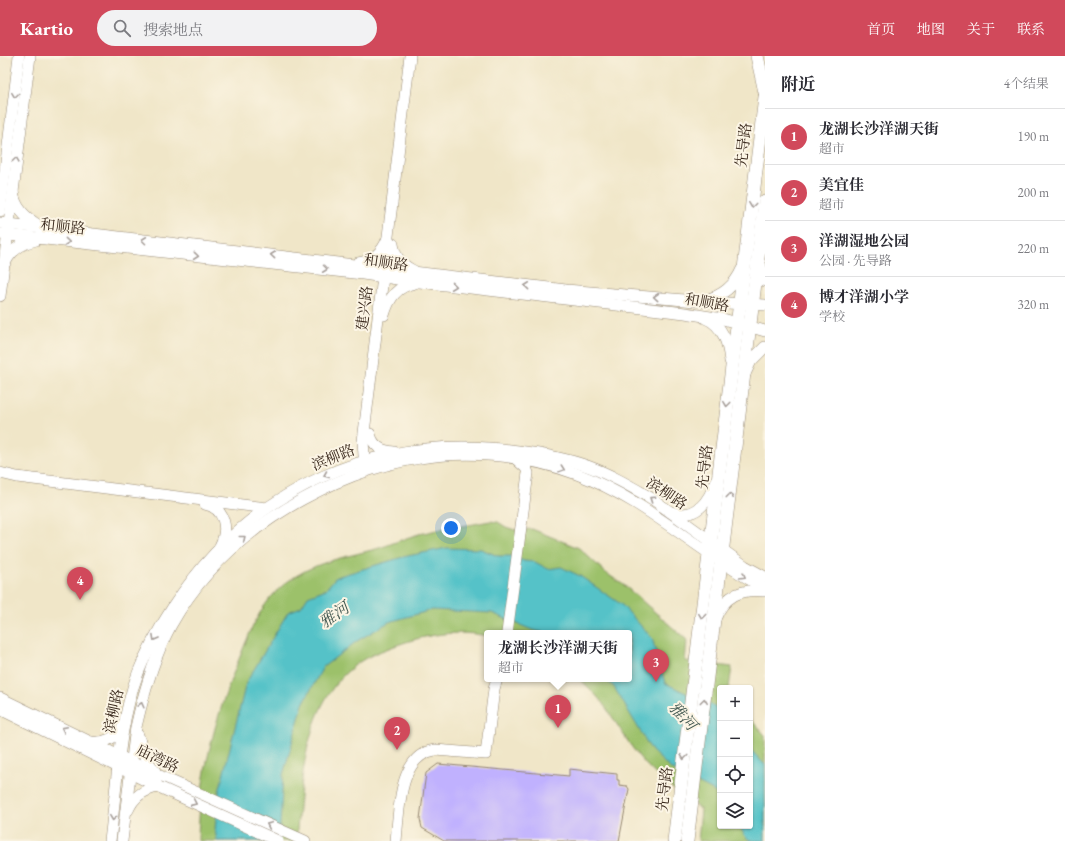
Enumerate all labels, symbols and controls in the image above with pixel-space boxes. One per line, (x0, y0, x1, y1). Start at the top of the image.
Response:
search box (97, 10, 377, 46)
text: Kartio (20, 16, 73, 41)
icon: search (111, 17, 133, 39)
text: 搜索地点 (143, 20, 203, 39)
text: 首页 (867, 20, 895, 38)
text: 地图 (917, 20, 945, 38)
text: 关于 (967, 20, 995, 38)
text: 联系 (1017, 20, 1045, 38)
text: 附近 (781, 73, 815, 95)
text: 4个结果 (1004, 75, 1049, 92)
one-way arrow (10, 92, 19, 98)
text: 龙湖长沙洋湖天街 (819, 119, 939, 138)
street label: 先导路 (731, 122, 755, 168)
text: 1 (791, 128, 797, 145)
text: 190 m (1018, 128, 1049, 145)
text: 超市 (819, 140, 845, 157)
one-way arrow (12, 157, 21, 163)
text: 美宜佳 (819, 175, 864, 194)
text: 2 (791, 184, 797, 201)
text: 200 m (1018, 184, 1049, 201)
text: 超市 (819, 196, 845, 213)
one-way arrow (747, 202, 756, 208)
street label: 和顺路 (40, 214, 86, 238)
text: 洋湖湿地公园 (819, 231, 909, 250)
one-way arrow (141, 236, 147, 245)
one-way arrow (64, 237, 70, 246)
text: 3 (791, 240, 797, 257)
text: 220 m (1018, 240, 1049, 257)
street label: 和顺路 (362, 249, 410, 275)
one-way arrow (193, 251, 199, 260)
one-way arrow (270, 251, 276, 260)
text: 公园 · 先导路 (819, 252, 892, 269)
one-way arrow (322, 265, 328, 274)
one-way arrow (451, 281, 457, 290)
one-way arrow (524, 282, 530, 291)
street label: 建兴路 (352, 285, 376, 331)
text: 博才洋湖小学 (819, 287, 909, 306)
street label: 和顺路 (683, 289, 731, 315)
one-way arrow (653, 293, 659, 302)
text: 4 (791, 296, 797, 313)
text: 320 m (1018, 296, 1049, 313)
text: 学校 (819, 308, 845, 325)
one-way arrow (723, 401, 732, 407)
street label: 滨柳路 (309, 440, 357, 474)
street label: 先导路 (692, 444, 716, 490)
one-way arrow (558, 464, 565, 473)
one-way arrow (323, 470, 330, 478)
street label: 滨柳路 (643, 473, 691, 513)
one-way arrow (725, 493, 734, 499)
one-way arrow (649, 496, 656, 504)
your location (441, 518, 461, 538)
one-way arrow (239, 535, 246, 542)
pin: 4 (67, 567, 93, 600)
one-way arrow (739, 572, 746, 579)
water label: 雅河 (315, 596, 356, 633)
one-way arrow (697, 613, 706, 619)
popup (484, 630, 632, 682)
one-way arrow (152, 634, 159, 641)
text: 龙湖长沙洋湖天街 (498, 638, 618, 657)
pin: 3 (643, 649, 669, 682)
text: 超市 (498, 659, 524, 676)
map controls (717, 685, 753, 829)
button: + (717, 685, 753, 721)
street label: 滨柳路 (99, 687, 127, 735)
pin: 1 (545, 695, 571, 728)
water label: 雅河 (664, 697, 704, 737)
one-way arrow (699, 698, 708, 704)
one-way arrow (136, 702, 145, 709)
pin: 2 (384, 717, 410, 750)
button: − (717, 721, 753, 757)
one-way arrow (60, 726, 68, 734)
street label: 庙湾路 (134, 740, 182, 776)
one-way arrow (680, 754, 689, 761)
button: locate (717, 757, 753, 793)
street label: 先导路 (652, 766, 676, 812)
button: layers (717, 793, 753, 829)
one-way arrow (190, 798, 198, 806)
one-way arrow (109, 815, 118, 821)
one-way arrow (266, 822, 274, 830)

